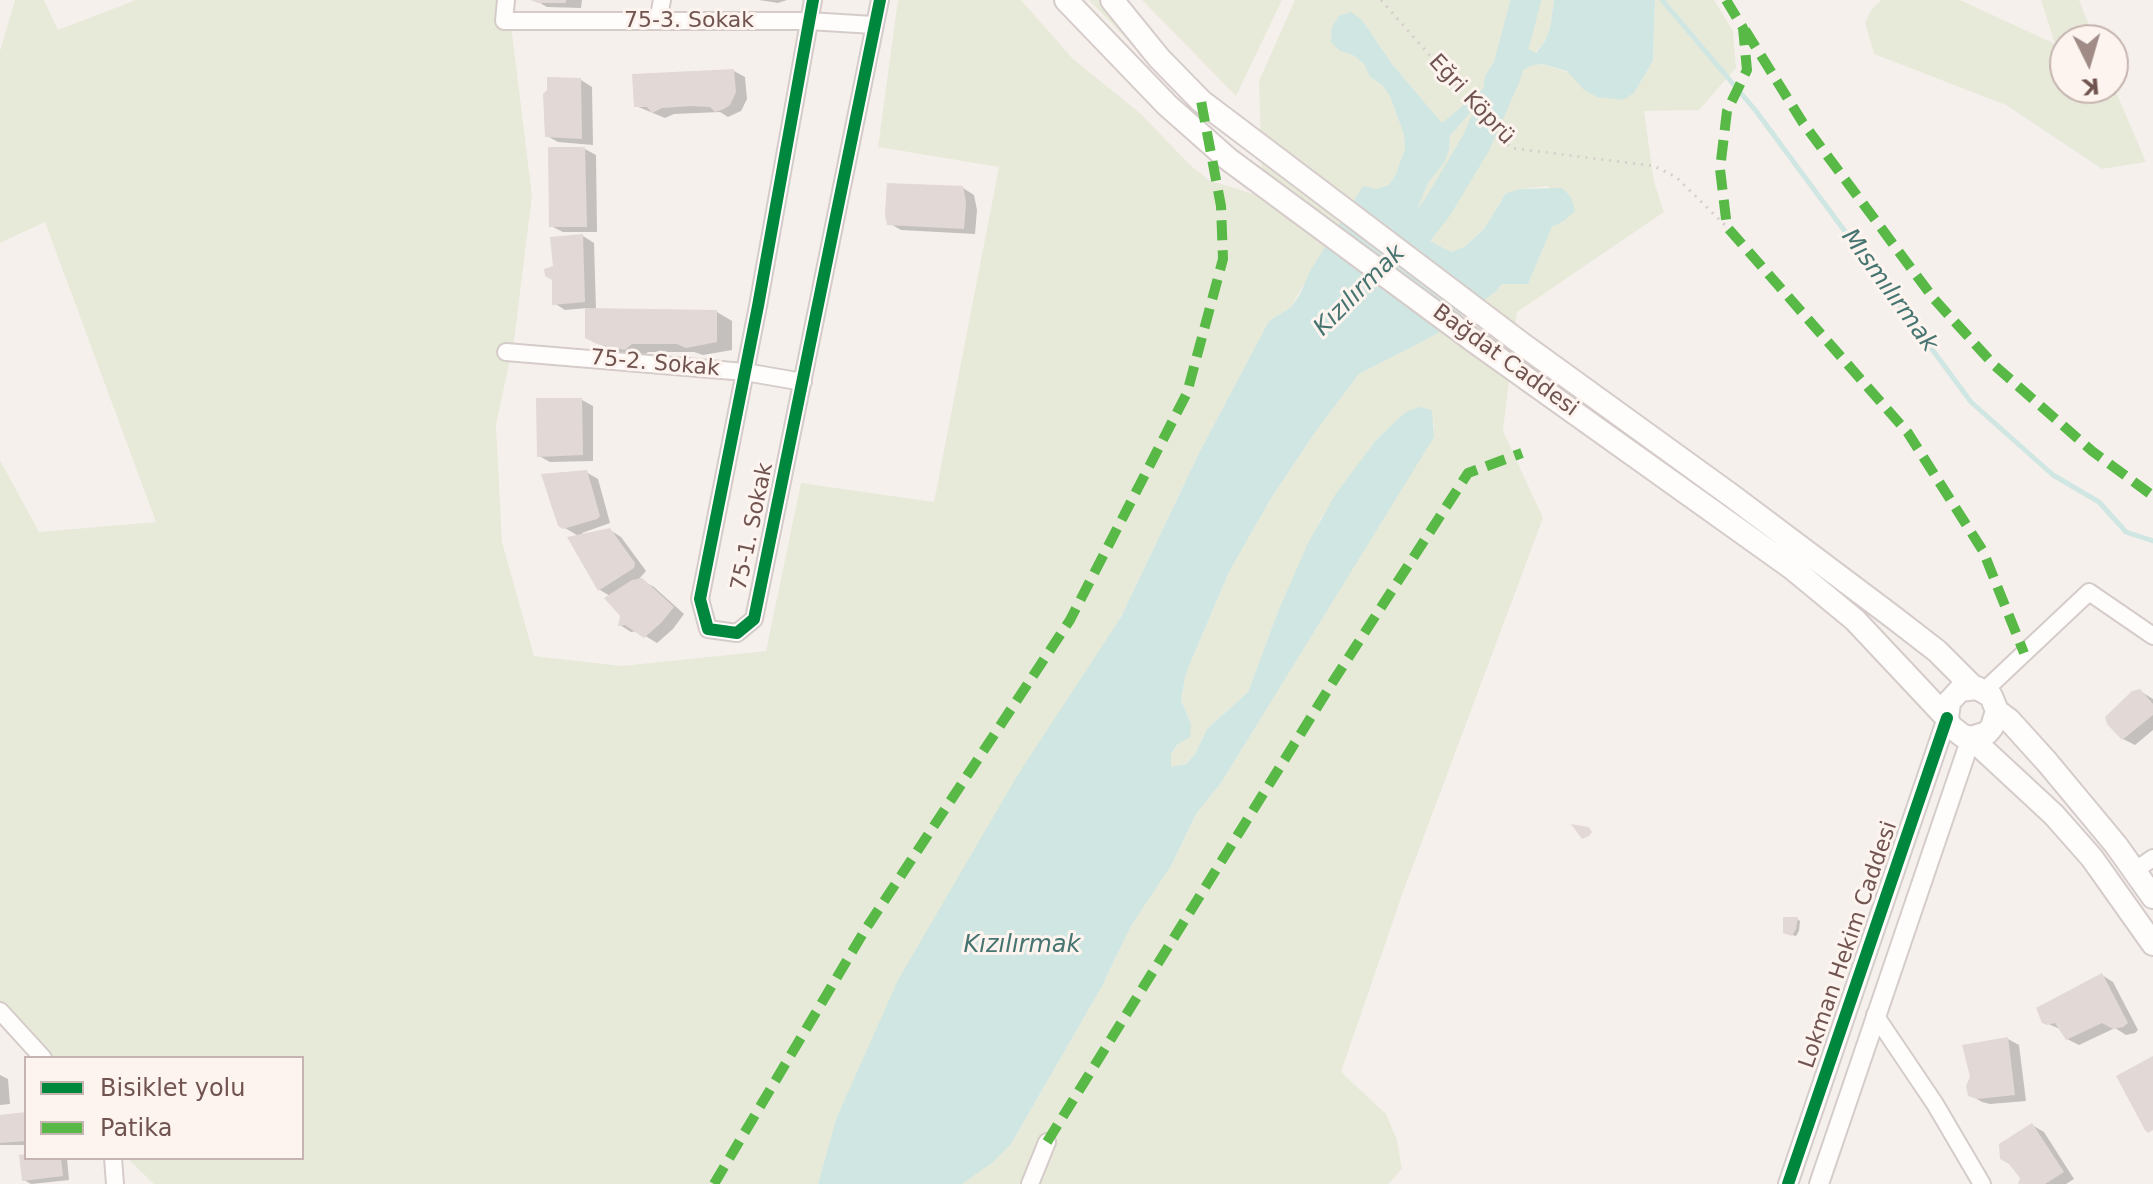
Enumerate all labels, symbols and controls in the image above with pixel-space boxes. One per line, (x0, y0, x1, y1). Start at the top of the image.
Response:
street label: 75-3. Sokak (624, 8, 754, 34)
north arrow (2049, 24, 2129, 104)
street label: Eğri Köprü (1423, 49, 1519, 151)
text: K (2081, 73, 2101, 100)
water label: Mısmılırmak (1835, 224, 1943, 358)
water label: Kızılırmak (1309, 240, 1411, 342)
street label: Bağdat Caddesi (1427, 299, 1583, 423)
street label: 75-2. Sokak (589, 345, 721, 383)
street label: 75-1. Sokak (727, 461, 779, 593)
street label: Lokman Hekim Caddesi (1794, 818, 1904, 1072)
water label: Kızılırmak (964, 932, 1080, 960)
legend (24, 1056, 304, 1160)
text: Bisiklet yolu (100, 1074, 245, 1102)
text: Patika (100, 1114, 172, 1142)

